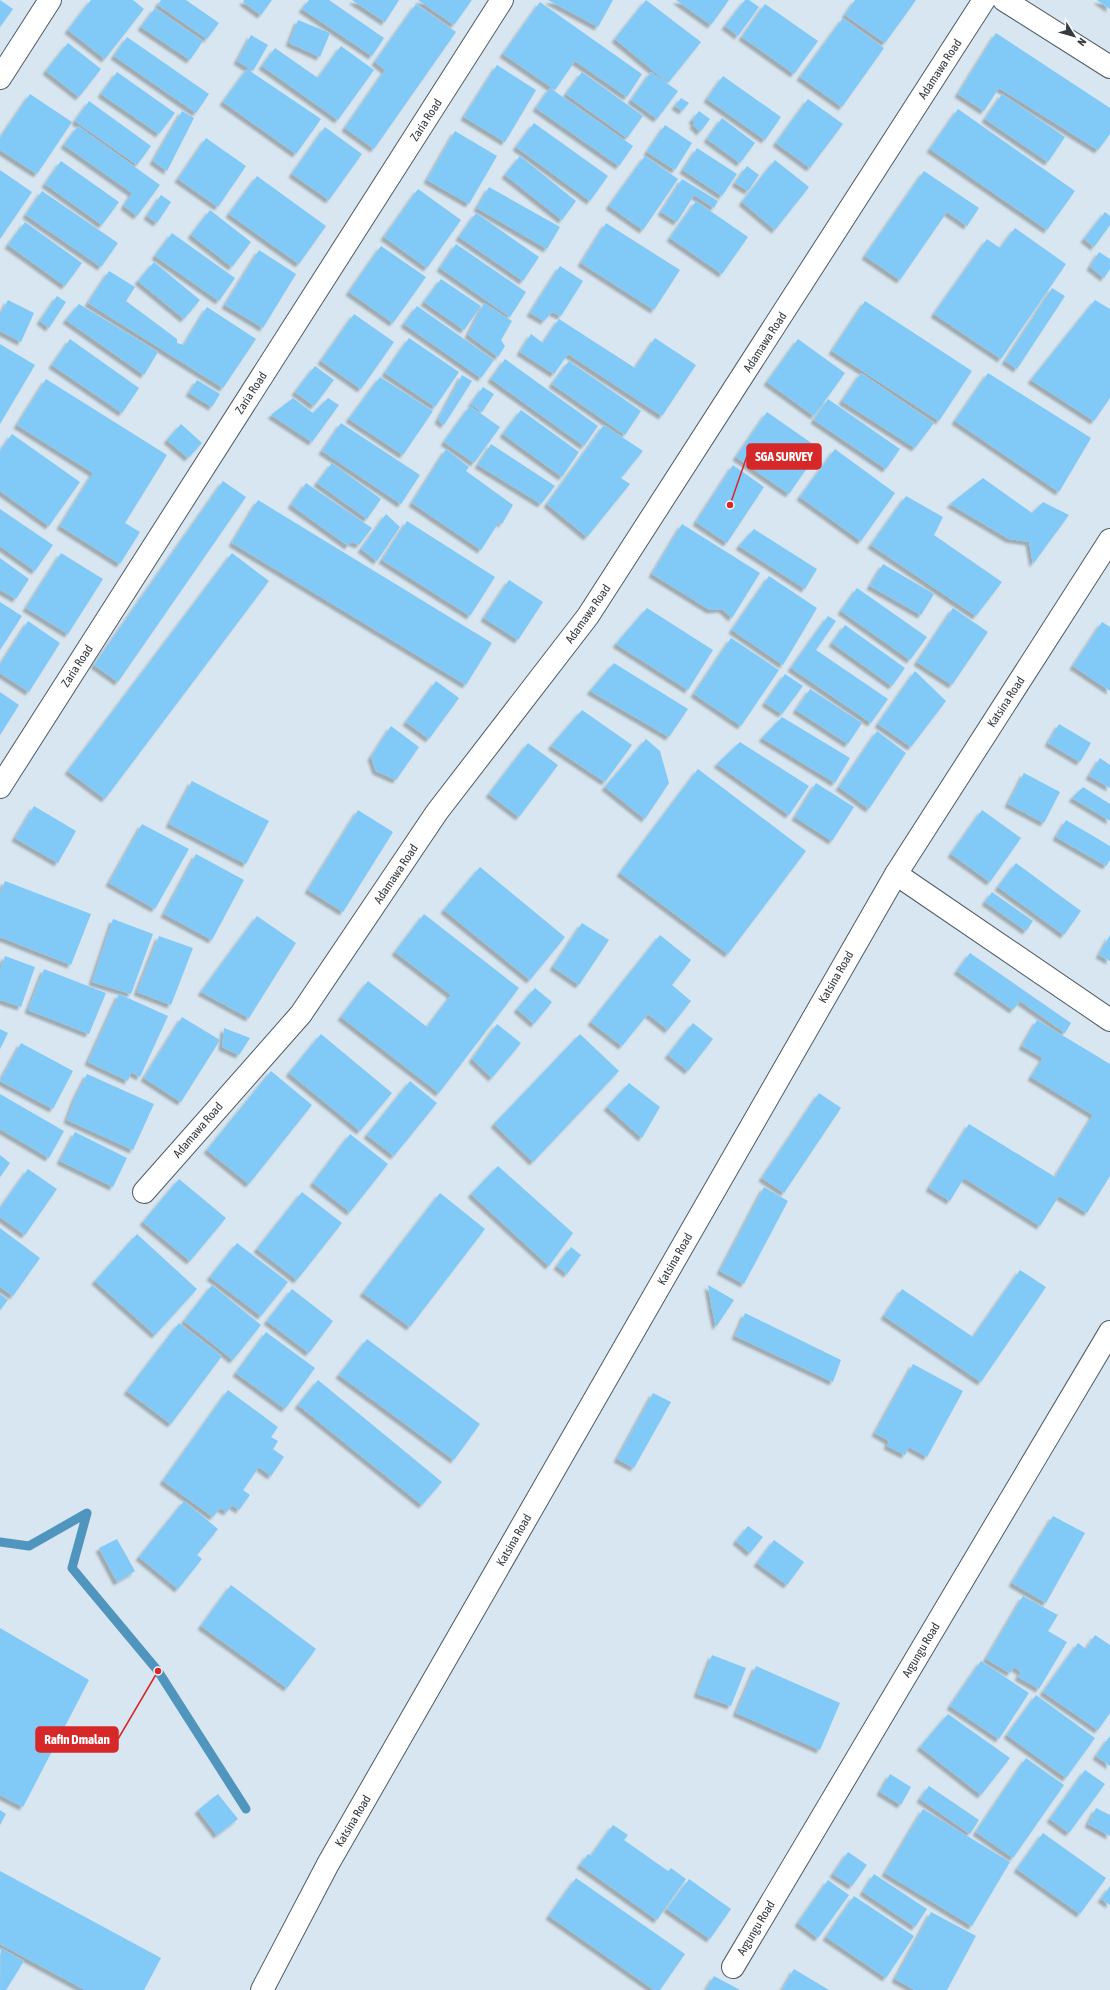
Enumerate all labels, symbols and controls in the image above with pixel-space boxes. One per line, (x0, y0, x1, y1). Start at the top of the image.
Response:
north arrow (1054, 16, 1094, 56)
street label: Adamawa Road (915, 36, 965, 102)
text: N (1075, 36, 1089, 48)
street label: Zaria Road (407, 96, 445, 144)
street label: Adamawa Road (740, 309, 790, 375)
street label: Zaria Road (232, 369, 270, 417)
callout: SGA SURVEY (747, 444, 821, 469)
text: SGA SURVEY (755, 449, 813, 464)
street label: Adamawa Road (563, 582, 613, 646)
street label: Zaria Road (58, 642, 96, 690)
street label: Katsina Road (984, 674, 1028, 730)
street label: Adamawa Road (371, 842, 421, 906)
street label: Katsina Road (816, 949, 856, 1005)
street label: Adamawa Road (170, 1100, 226, 1160)
street label: Katsina Road (655, 1231, 695, 1287)
street label: Katsina Road (494, 1512, 534, 1568)
street label: Argungu Road (899, 1620, 943, 1680)
callout: Rafin Dmalan (36, 1727, 118, 1752)
text: Rafin Dmalan (44, 1732, 110, 1747)
street label: Katsina Road (332, 1793, 374, 1849)
street label: Argungu Road (734, 1898, 778, 1958)

